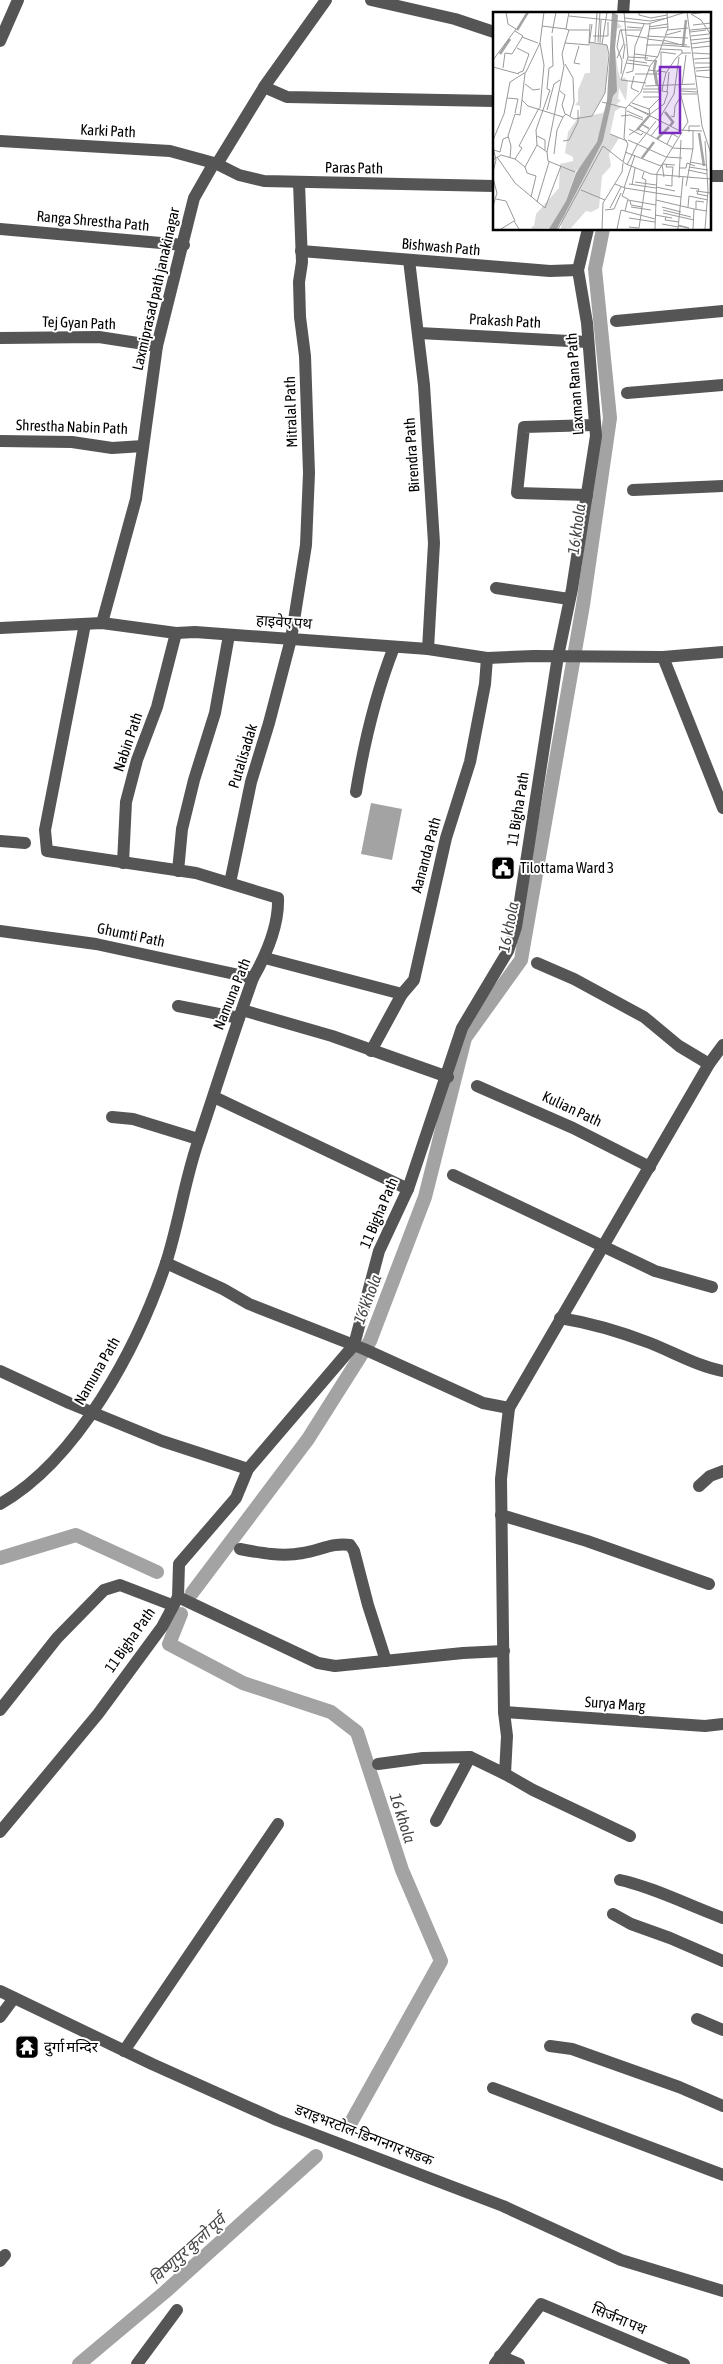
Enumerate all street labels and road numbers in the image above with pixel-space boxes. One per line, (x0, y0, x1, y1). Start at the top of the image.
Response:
street label: Karki Path (80, 121, 136, 140)
street label: Paras Path (325, 158, 383, 177)
street label: Laxmiprasad path janakinagar (128, 205, 183, 372)
street label: Ranga Shrestha Path (36, 207, 150, 234)
street label: Bishwash Path (401, 235, 481, 258)
street label: Prakash Path (468, 310, 542, 331)
street label: Tej Gyan Path (42, 313, 116, 332)
street label: Laxman Rana Path (562, 332, 587, 436)
street label: Mitralal Path (281, 376, 300, 448)
street label: Shrestha Nabin Path (16, 416, 128, 437)
street label: Birendra Path (400, 417, 423, 493)
street label: हाइवेए पथ (256, 611, 313, 632)
street label: Nabin Path (110, 710, 146, 774)
street label: Putalisadak (225, 721, 260, 790)
street label: 11 Bigha Path (503, 771, 532, 847)
street label: Aananda Path (407, 815, 444, 895)
street label: Ghumti Path (96, 919, 166, 950)
street label: Namuna Path (209, 955, 254, 1032)
street label: Kulian Path (540, 1087, 605, 1130)
street label: 11 Bigha Path (356, 1175, 401, 1251)
street label: Namuna Path (70, 1334, 123, 1408)
street label: 11 Bigha Path (101, 1604, 158, 1675)
street label: Surya Marg (584, 1693, 646, 1714)
street label: डराइभरटोल-डिन्गनगर सडक (292, 2100, 436, 2169)
street label: सिर्जना पथ (589, 2299, 649, 2338)

